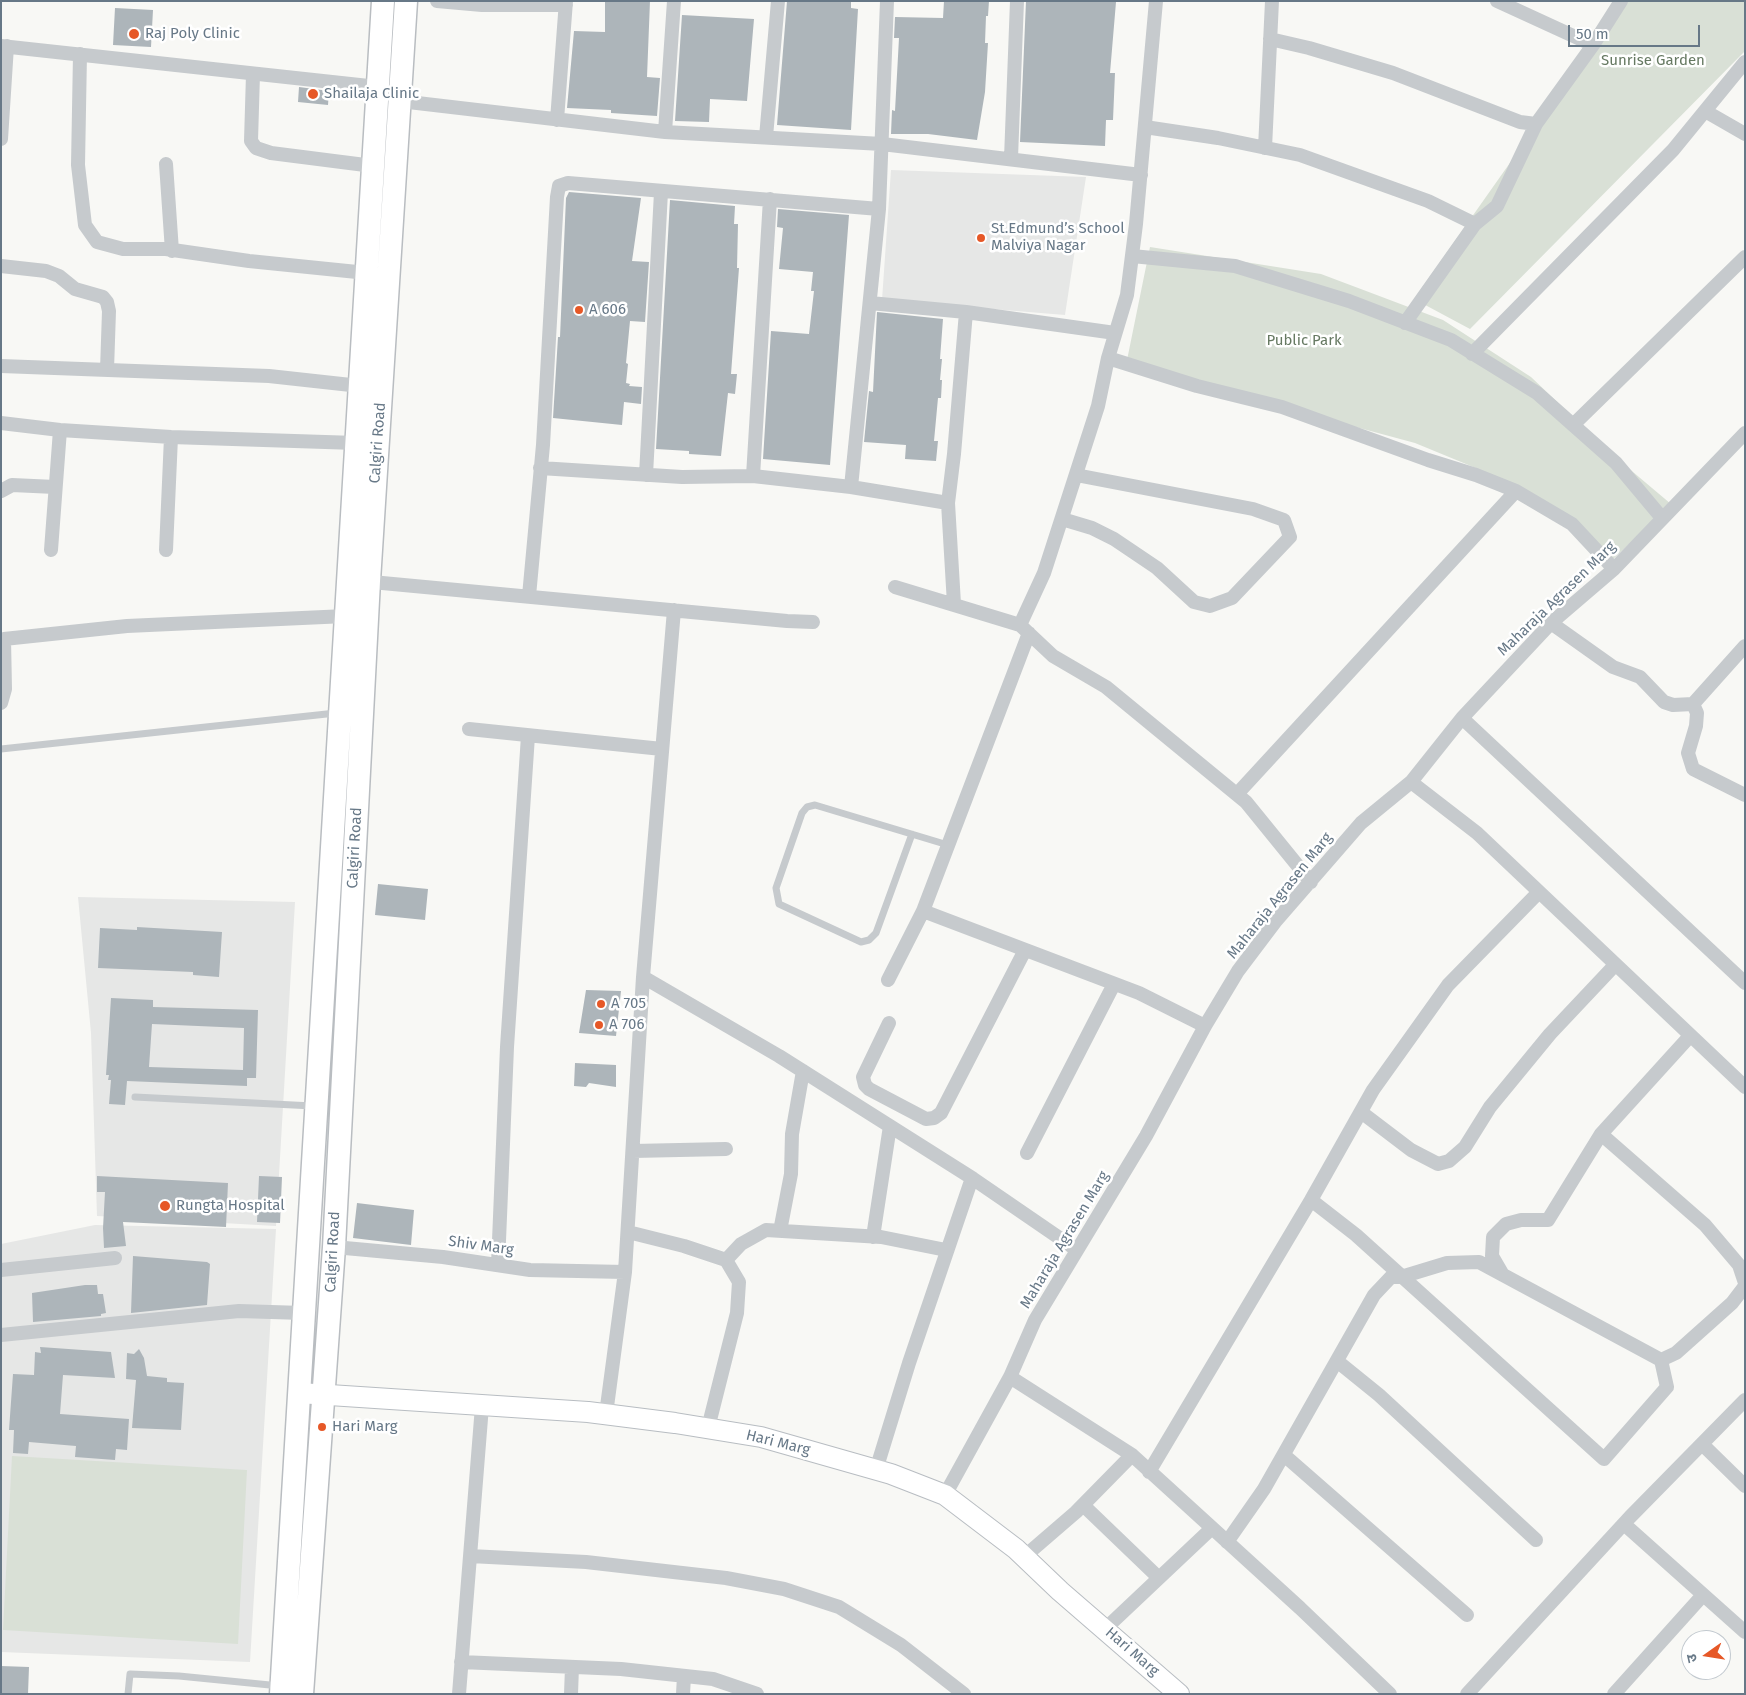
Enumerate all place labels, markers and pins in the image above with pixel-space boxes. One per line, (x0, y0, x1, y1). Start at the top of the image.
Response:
place label: Raj Poly Clinic (145, 25, 240, 43)
marker: Raj Poly Clinic (127, 27, 141, 41)
place label: Shailaja Clinic (324, 85, 419, 103)
marker: Shailaja Clinic (306, 87, 320, 101)
place label: St.Edmund’s School Malviya Nagar (991, 220, 1125, 255)
marker: St.Edmund’s School Malviya Nagar (975, 232, 987, 244)
place label: A 606 (589, 301, 626, 319)
marker: A 606 (573, 304, 585, 316)
place label: A 705 (611, 995, 646, 1013)
marker: A 705 (595, 998, 607, 1010)
place label: A 706 (609, 1016, 644, 1034)
marker: A 706 (593, 1019, 605, 1031)
place label: Rungta Hospital (176, 1197, 285, 1215)
marker: Rungta Hospital (158, 1199, 172, 1213)
place label: Hari Marg (332, 1418, 398, 1436)
marker: Hari Marg (316, 1421, 328, 1433)

